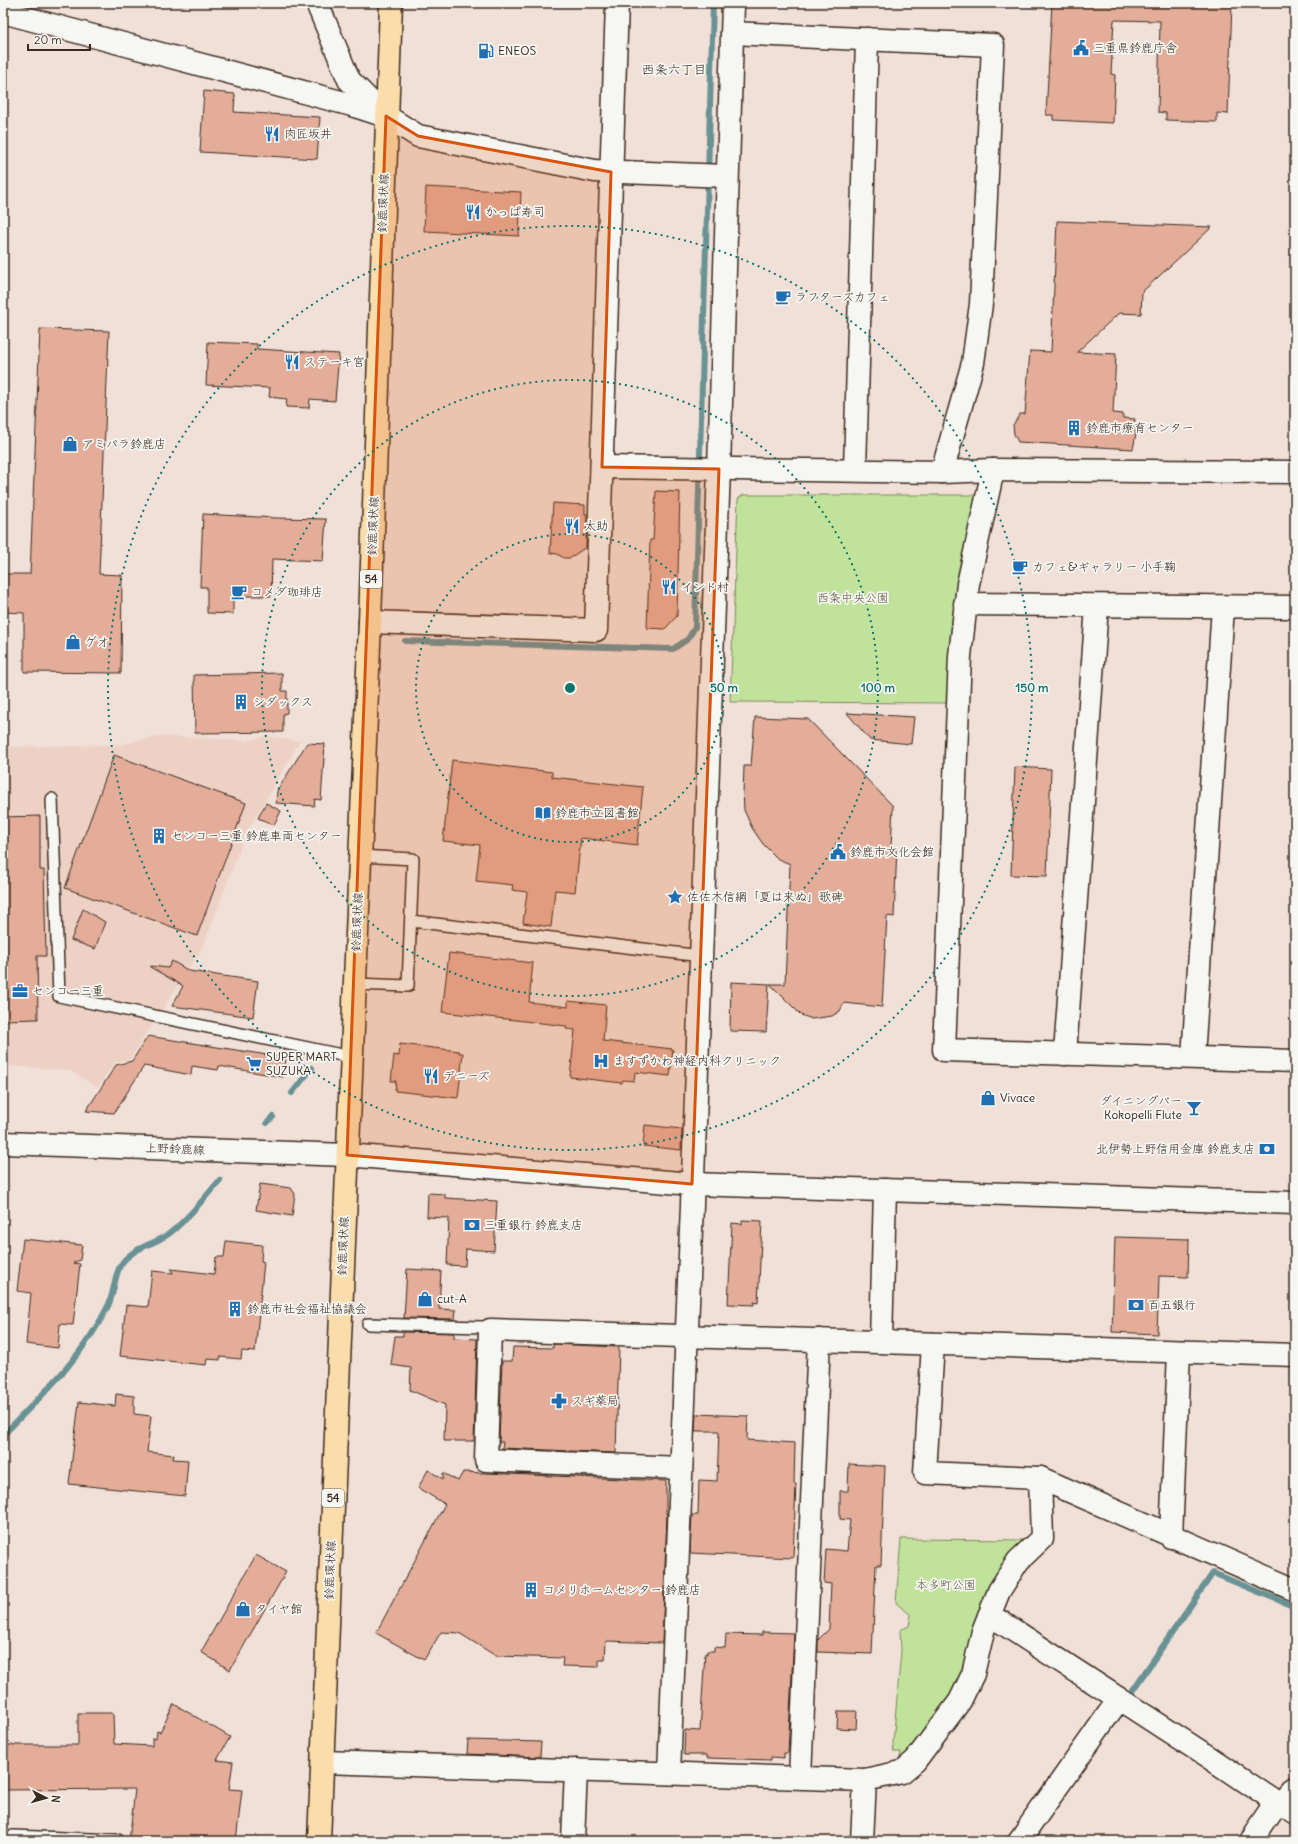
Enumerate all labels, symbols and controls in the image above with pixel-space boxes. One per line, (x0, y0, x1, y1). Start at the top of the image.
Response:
scale bar (28, 26, 90, 52)
text: 20 m (34, 32, 62, 47)
public building icon: 三重県鈴鹿庁舎 (1072, 39, 1090, 57)
place label: 三重県鈴鹿庁舎 (1093, 40, 1177, 55)
fuel station icon: ENEOS (477, 42, 495, 60)
place label: ENEOS (498, 43, 537, 58)
district label: 西条六丁目 (641, 61, 707, 78)
restaurant icon: 肉匠坂井 (263, 125, 281, 143)
place label: 肉匠坂井 (284, 126, 332, 141)
street label: 鈴鹿環状線 (374, 173, 391, 233)
restaurant icon: かっぱ寿司 (464, 203, 482, 221)
place label: かっぱ寿司 (485, 204, 545, 219)
cafe icon: ラフターズカフェ (774, 288, 792, 306)
place label: ラフターズカフェ (795, 289, 890, 304)
restaurant icon: ステーキ宮 (283, 353, 301, 371)
place label: ステーキ宮 (304, 354, 365, 369)
building icon: 鈴鹿市療育センター (1065, 419, 1083, 437)
place label: 鈴鹿市療育センター (1086, 420, 1194, 435)
shop icon: アミパラ鈴鹿店 (61, 435, 79, 453)
place label: アミパラ鈴鹿店 (82, 436, 166, 451)
street label: 鈴鹿環状線 (364, 496, 381, 556)
restaurant icon: 太助 (563, 517, 581, 535)
place label: 太助 (584, 518, 608, 533)
cafe icon: カフェ&ギャラリー 小手鞠 (1011, 558, 1029, 576)
place label: カフェ&ギャラリー 小手鞠 (1032, 559, 1176, 574)
road number: 54 (360, 570, 382, 588)
restaurant icon: インド村 (660, 578, 678, 596)
place label: インド村 (681, 579, 729, 594)
cafe icon: コメダ珈琲店 (230, 583, 248, 601)
place label: コメダ珈琲店 (251, 584, 323, 599)
park label: 西条中央公園 (817, 590, 889, 605)
shop icon: ゲオ (64, 633, 82, 651)
place label: ゲオ (85, 634, 109, 649)
text: 50 m (710, 680, 739, 695)
text: 100 m (861, 680, 895, 695)
text: 150 m (1016, 680, 1049, 695)
centre of rings (563, 681, 577, 695)
building icon: シダックス (232, 693, 250, 711)
place label: シダックス (253, 694, 313, 709)
library icon: 鈴鹿市立図書館 (534, 804, 552, 822)
place label: 鈴鹿市立図書館 (555, 805, 639, 820)
building icon: センコー三重 鈴鹿車両センター (150, 827, 168, 845)
place label: センコー三重 鈴鹿車両センター (171, 828, 341, 843)
public building icon: 鈴鹿市文化会館 (829, 843, 847, 861)
place label: 鈴鹿市文化会館 (850, 844, 934, 859)
place icon: 佐佐木信綱「夏は来ぬ」歌碑 (666, 888, 684, 906)
place label: 佐佐木信綱「夏は来ぬ」歌碑 (687, 889, 843, 904)
street label: 鈴鹿環状線 (348, 892, 365, 952)
office icon: センコー三重 (11, 982, 29, 1000)
place label: センコー三重 (32, 983, 104, 998)
place label: SUPER MART SUZUKA (266, 1049, 337, 1078)
hospital icon: ますずかわ神経内科クリニック (592, 1052, 610, 1070)
place label: ますずかわ神経内科クリニック (613, 1053, 781, 1068)
supermarket icon: SUPER MART SUZUKA (245, 1055, 263, 1073)
restaurant icon: デニーズ (422, 1067, 440, 1085)
place label: デニーズ (443, 1068, 490, 1083)
shop icon: Vivace (979, 1089, 997, 1107)
place label: Vivace (1000, 1090, 1035, 1105)
place label: ダイニングバー Kokopelli Flute (1100, 1093, 1182, 1122)
bar icon: ダイニングバー Kokopelli Flute (1185, 1099, 1203, 1117)
street label: 上野鈴鹿線 (145, 1140, 205, 1157)
bank icon: 北伊勢上野信用金庫 鈴鹿支店 (1258, 1140, 1276, 1158)
place label: 北伊勢上野信用金庫 鈴鹿支店 (1096, 1141, 1255, 1156)
street label: 鈴鹿環状線 (334, 1216, 351, 1276)
bank icon: 三重銀行 鈴鹿支店 (463, 1216, 481, 1234)
place label: 三重銀行 鈴鹿支店 (484, 1217, 583, 1232)
shop icon: cut-A (416, 1290, 434, 1308)
place label: cut-A (437, 1291, 467, 1306)
bank icon: 百五銀行 (1127, 1296, 1145, 1314)
place label: 百五銀行 (1148, 1297, 1196, 1312)
building icon: 鈴鹿市社会福祉協議会 (226, 1300, 244, 1318)
place label: 鈴鹿市社会福祉協議会 (247, 1301, 367, 1316)
pharmacy icon: スギ薬局 (550, 1392, 568, 1410)
place label: スギ薬局 (571, 1393, 619, 1408)
road number: 54 (322, 1489, 344, 1507)
street label: 鈴鹿環状線 (321, 1540, 338, 1600)
park label: 本多町公園 (916, 1577, 976, 1592)
building icon: コメリホームセンター 鈴鹿店 (522, 1581, 540, 1599)
place label: コメリホームセンター 鈴鹿店 (543, 1582, 701, 1597)
shop icon: タイヤ館 (234, 1600, 252, 1618)
place label: タイヤ館 (255, 1601, 303, 1616)
north arrow (26, 1778, 66, 1818)
text: N (49, 1795, 63, 1804)

